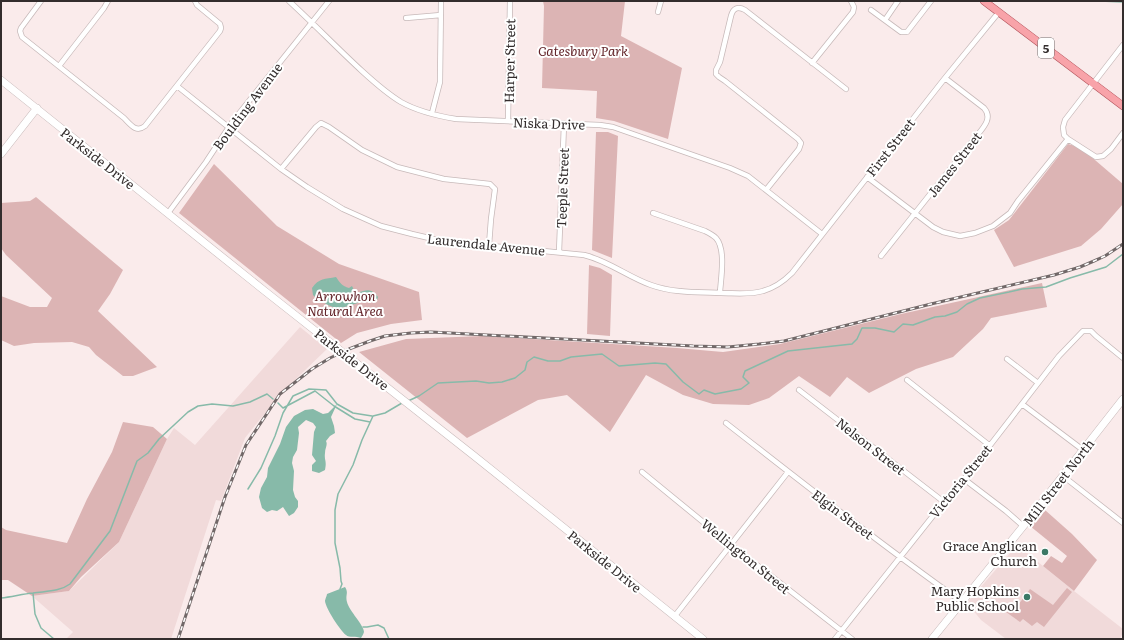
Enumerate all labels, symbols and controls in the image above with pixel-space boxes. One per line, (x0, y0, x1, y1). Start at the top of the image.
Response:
street label: Harper Street (499, 18, 519, 103)
road number: 5 (1038, 38, 1054, 58)
park label: Gatesbury Park (538, 41, 629, 60)
street label: Boulding Avenue (208, 58, 286, 154)
street label: Niska Drive (513, 112, 586, 134)
street label: First Street (861, 113, 919, 180)
street label: Parkside Drive (57, 123, 140, 193)
street label: James Street (922, 127, 986, 201)
street label: Teeple Street (551, 147, 573, 229)
street label: Laurendale Avenue (426, 228, 546, 260)
park label: Arrowhon Natural Area (307, 286, 383, 320)
street label: Parkside Drive (311, 324, 394, 394)
street label: Nelson Street (832, 413, 910, 479)
street label: Mill Street North (1018, 434, 1098, 530)
street label: Victoria Street (924, 439, 996, 522)
street label: Elgin Street (808, 485, 878, 544)
street label: Wellington Street (697, 514, 795, 598)
street label: Parkside Drive (564, 525, 646, 597)
place label: Grace Anglican Church (943, 536, 1037, 570)
marker: Grace Anglican Church (1040, 547, 1050, 557)
place label: Mary Hopkins Public School (930, 581, 1020, 615)
marker: Mary Hopkins Public School (1022, 592, 1032, 602)

